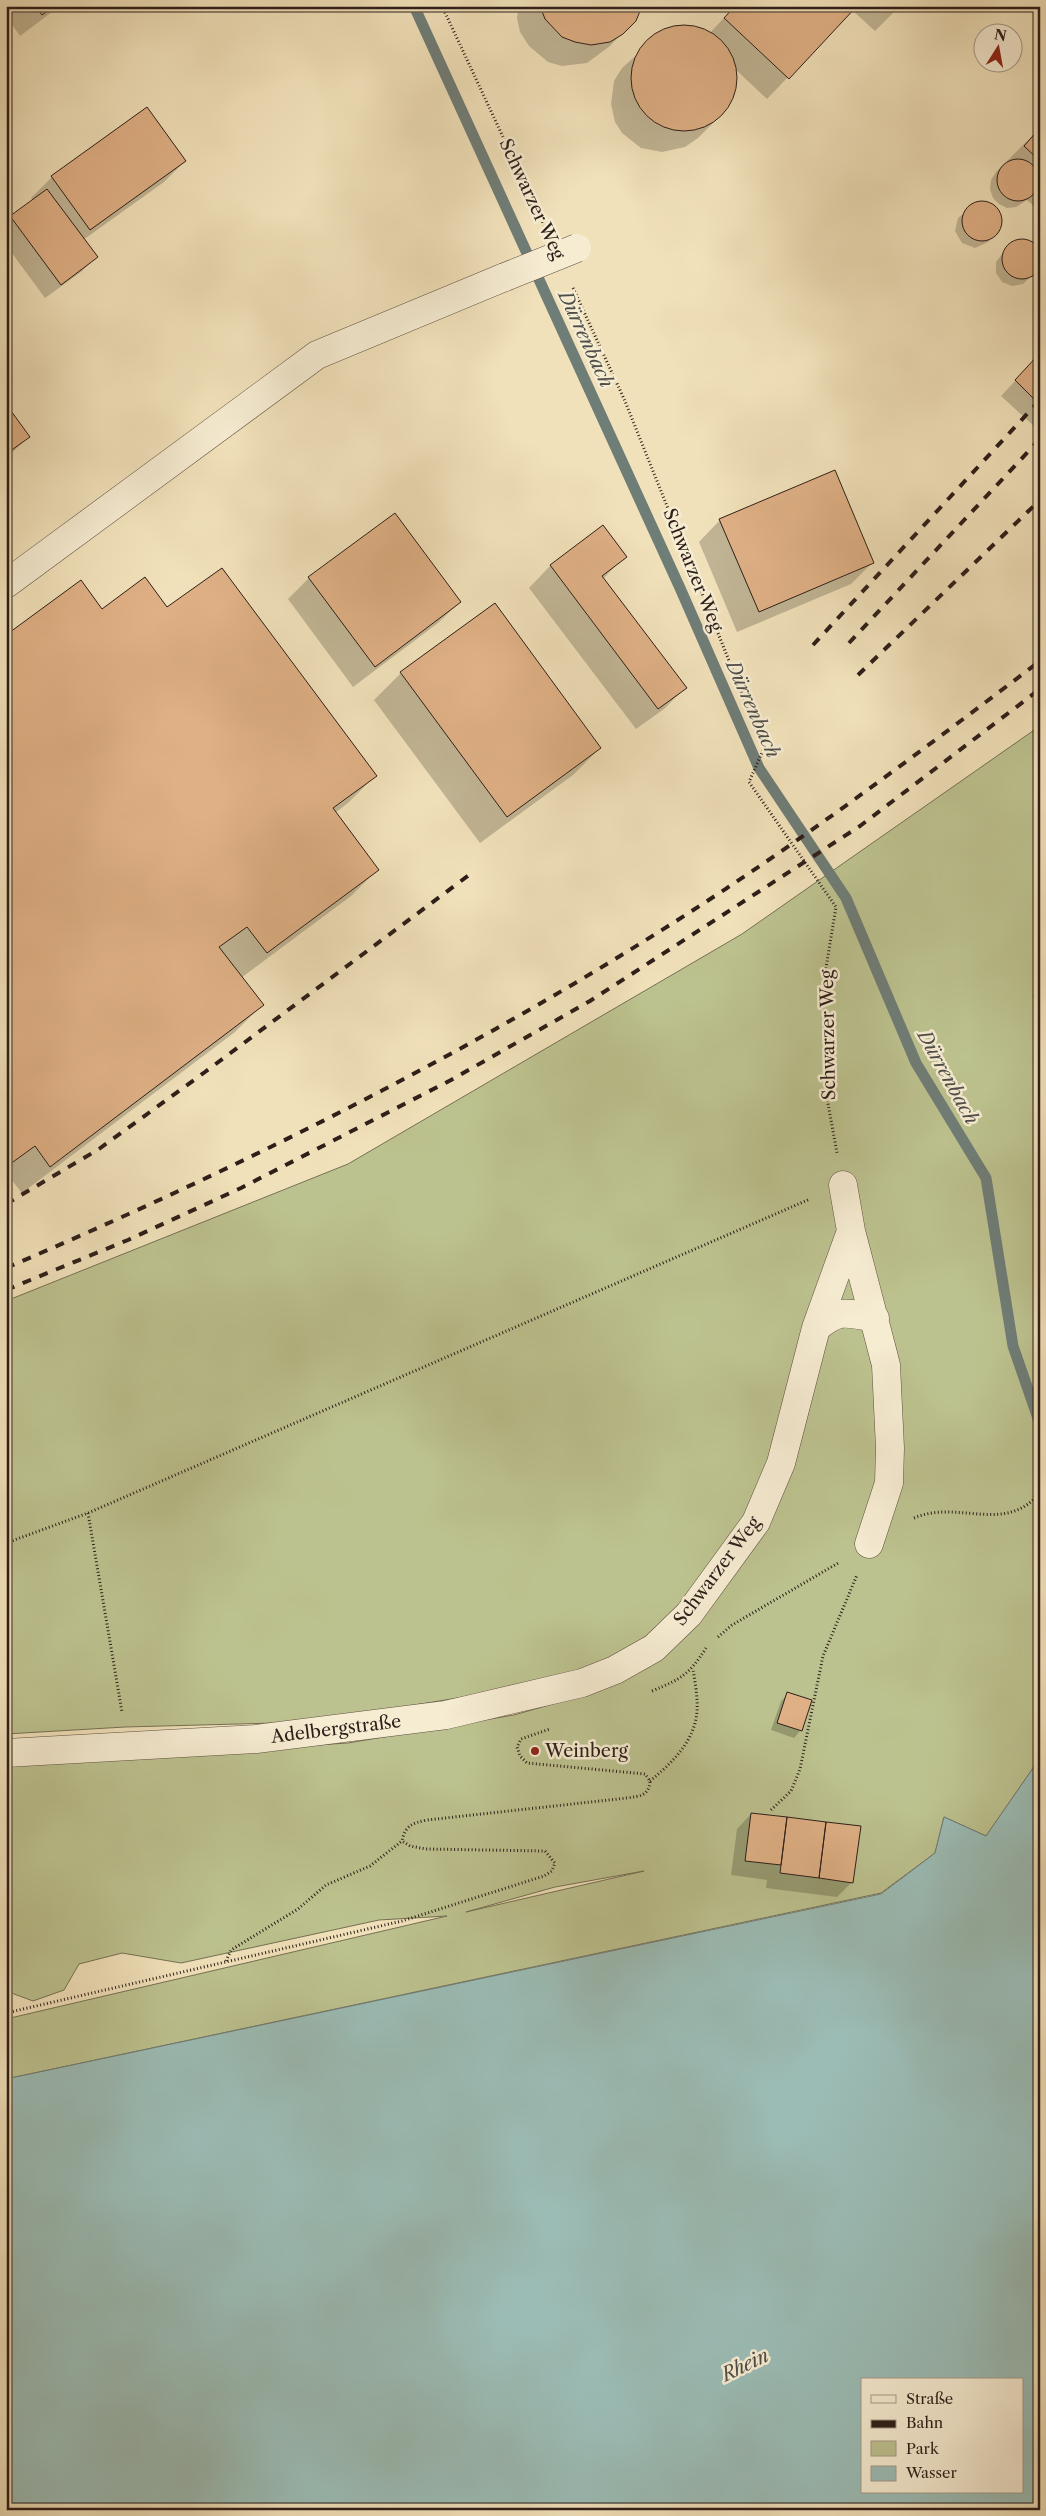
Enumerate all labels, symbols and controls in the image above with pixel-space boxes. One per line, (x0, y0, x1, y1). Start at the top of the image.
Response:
north arrow (974, 22, 1024, 72)
text: N (993, 25, 1008, 45)
street label: Schwarzer Weg (494, 135, 570, 263)
water label: Dürrenbach (553, 285, 619, 391)
street label: Schwarzer Weg (658, 505, 728, 635)
water label: Dürrenbach (720, 655, 785, 762)
street label: Schwarzer Weg (816, 969, 840, 1101)
water label: Dürrenbach (912, 1024, 983, 1128)
street label: Schwarzer Weg (669, 1512, 765, 1630)
street label: Adelbergstraße (269, 1710, 402, 1748)
place label: Weinberg (544, 1740, 628, 1762)
marker: Weinberg (529, 1745, 541, 1757)
water label: Rhein (716, 2344, 772, 2387)
legend (861, 2378, 1024, 2494)
text: Straße (906, 2389, 953, 2408)
text: Bahn (906, 2413, 944, 2432)
text: Park (906, 2439, 940, 2458)
text: Wasser (905, 2463, 957, 2482)

